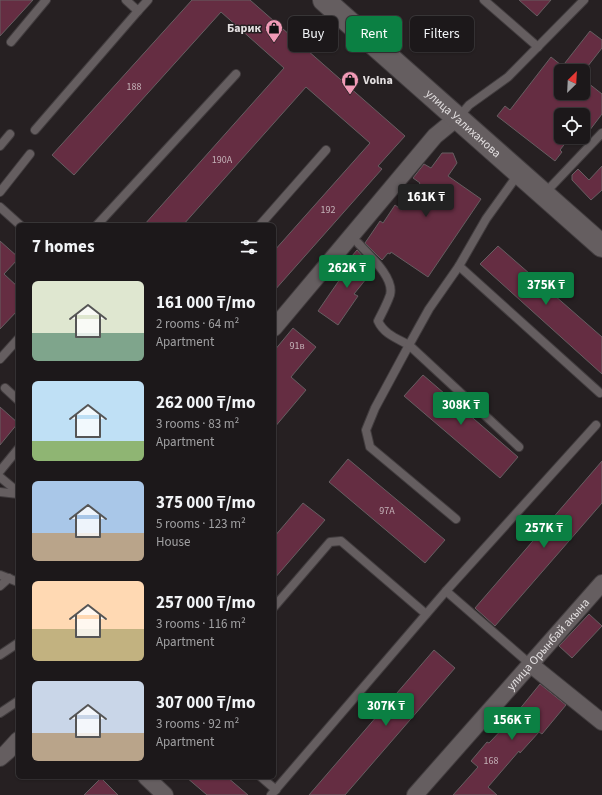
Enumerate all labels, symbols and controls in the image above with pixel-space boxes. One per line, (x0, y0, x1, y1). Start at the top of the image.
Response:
chip: Buy (288, 16, 338, 52)
chip: Rent (346, 16, 402, 52)
chip: Filters (410, 16, 474, 52)
shop icon: Барик (264, 18, 284, 43)
place label: Барик (227, 20, 261, 37)
north arrow (554, 64, 590, 100)
map controls (554, 64, 590, 144)
shop icon: Volna (340, 70, 360, 95)
place label: Volna (362, 72, 393, 89)
house number: 188 (127, 80, 141, 94)
street label: улица Уалиханова (422, 85, 505, 161)
button: locate (554, 108, 590, 144)
house number: 190А (212, 153, 233, 167)
pin: 161K ₸ (393, 184, 459, 218)
text: 161K ₸ (407, 188, 445, 206)
house number: 192 (321, 203, 335, 217)
text: 7 homes (32, 235, 94, 259)
icon: filters (238, 236, 260, 258)
pin: 262K ₸ (314, 255, 380, 289)
text: 262K ₸ (328, 259, 366, 277)
pin: 375K ₸ (513, 272, 579, 306)
text: 375K ₸ (527, 276, 565, 294)
text: 161 000 ₸/mo (156, 291, 255, 315)
icon: home (64, 297, 112, 345)
text: 2 rooms · 64 m² (156, 315, 239, 333)
text: Apartment (156, 333, 214, 351)
house number: 91в (289, 339, 305, 353)
text: 262 000 ₸/mo (156, 391, 255, 415)
pin: 308K ₸ (428, 392, 494, 426)
text: 308K ₸ (442, 396, 480, 414)
icon: home (64, 397, 112, 445)
text: 3 rooms · 83 m² (156, 415, 239, 433)
text: Apartment (156, 433, 214, 451)
text: 375 000 ₸/mo (156, 491, 255, 515)
icon: home (64, 497, 112, 545)
house number: 97А (379, 504, 395, 518)
text: 5 rooms · 123 m² (156, 515, 246, 533)
pin: 257K ₸ (511, 515, 577, 549)
text: 257K ₸ (525, 519, 563, 537)
text: House (156, 533, 191, 551)
text: 257 000 ₸/mo (156, 591, 255, 615)
street label: улица Орынбай акына (503, 594, 593, 694)
icon: home (64, 597, 112, 645)
text: 3 rooms · 116 m² (156, 615, 246, 633)
text: Apartment (156, 633, 214, 651)
text: 307 000 ₸/mo (156, 691, 255, 715)
pin: 307K ₸ (353, 693, 419, 727)
icon: home (64, 697, 112, 745)
text: 307K ₸ (367, 697, 405, 715)
pin: 156K ₸ (479, 707, 545, 741)
text: 156K ₸ (493, 711, 531, 729)
text: 3 rooms · 92 m² (156, 715, 239, 733)
text: Apartment (156, 733, 214, 751)
house number: 168 (484, 754, 498, 768)

